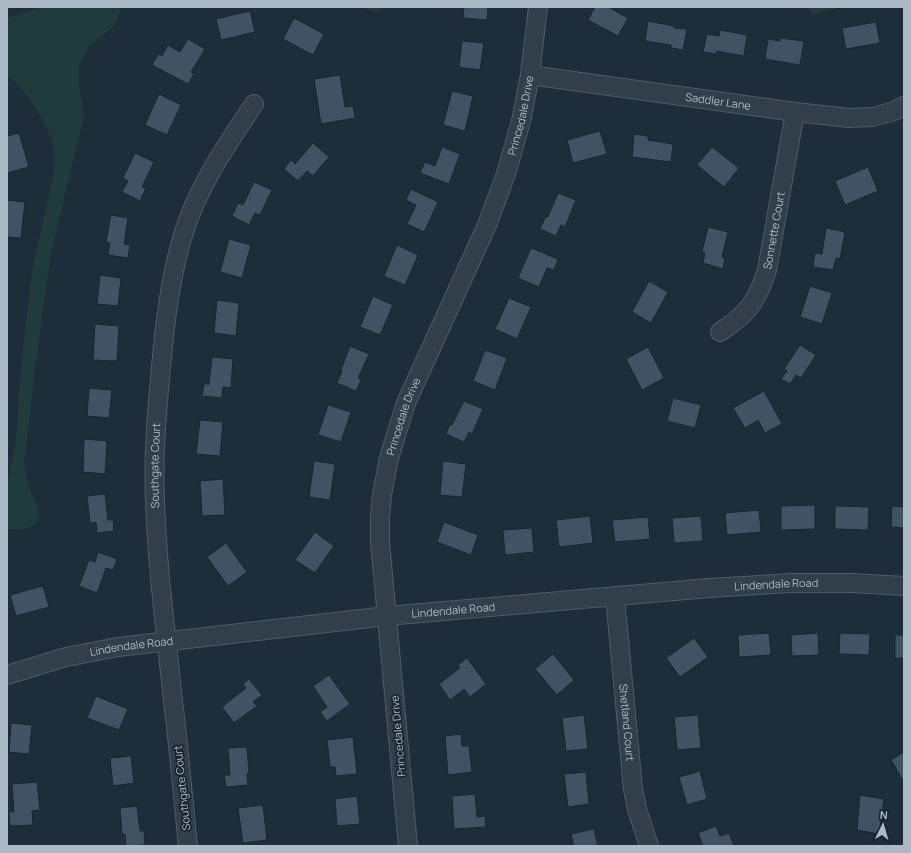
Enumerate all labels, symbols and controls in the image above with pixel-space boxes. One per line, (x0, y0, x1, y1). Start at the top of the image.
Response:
street label: Princedale Drive (504, 74, 537, 157)
street label: Saddler Lane (685, 89, 752, 113)
street label: Sonnette Court (759, 190, 788, 271)
street label: Princedale Drive (382, 374, 424, 457)
street label: Southgate Court (146, 422, 163, 509)
street label: Lindendale Road (734, 575, 818, 593)
street label: Lindendale Road (411, 599, 496, 621)
street label: Lindendale Road (88, 633, 174, 659)
street label: Shetland Court (616, 683, 638, 762)
street label: Princedale Drive (386, 694, 409, 777)
street label: Southgate Court (170, 745, 193, 831)
north arrow (863, 805, 903, 845)
text: N (879, 807, 889, 822)

